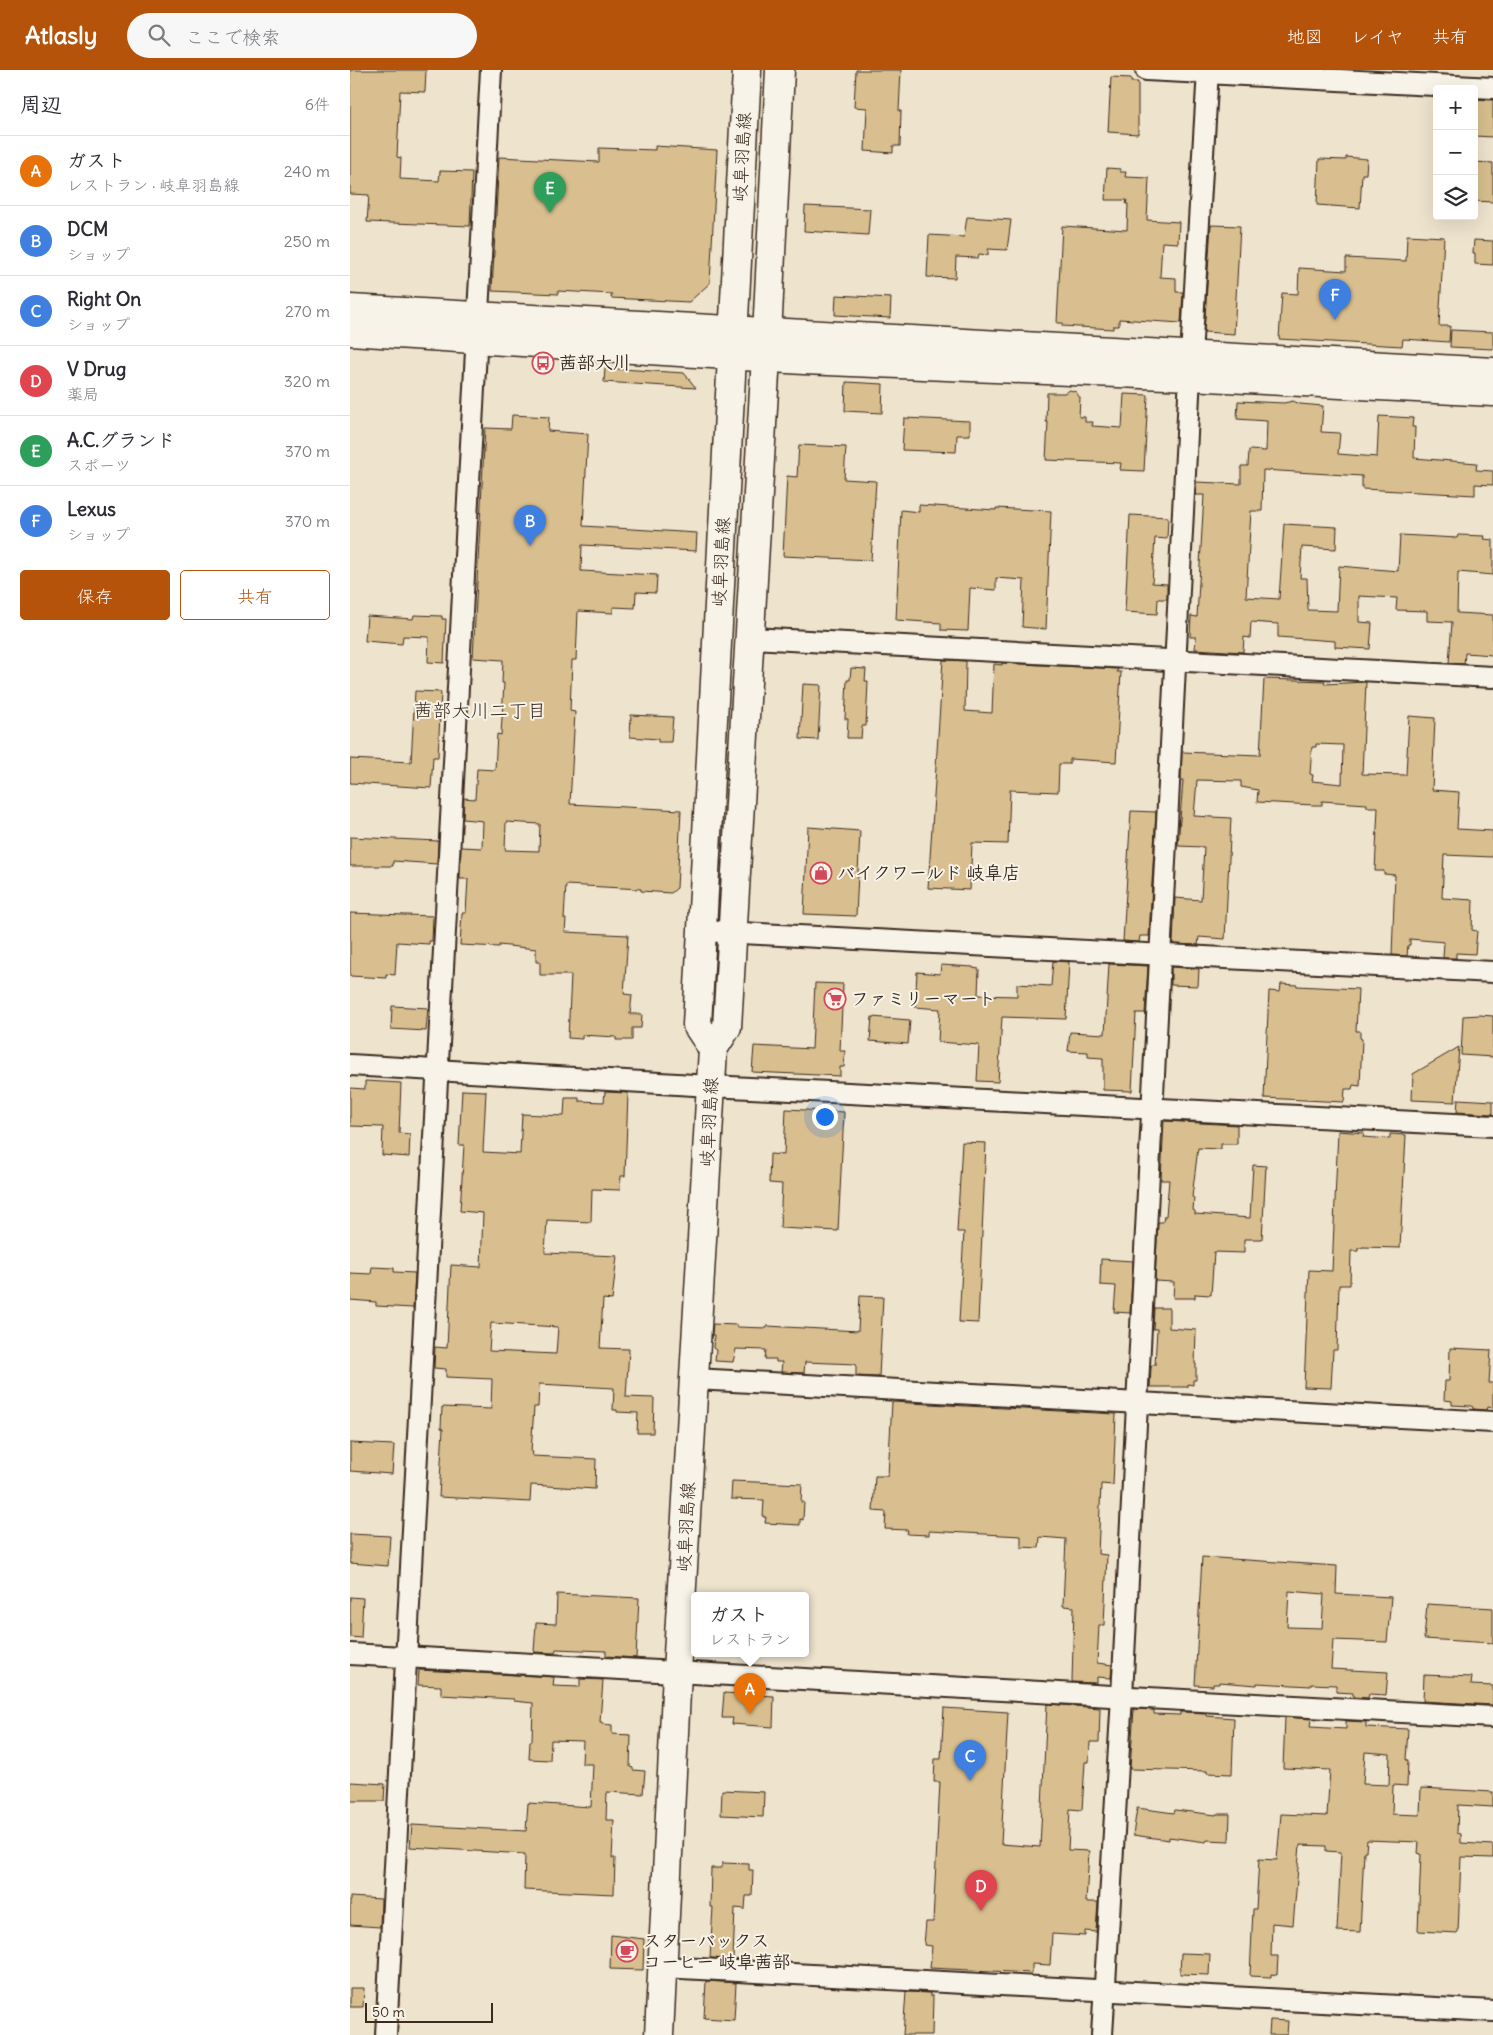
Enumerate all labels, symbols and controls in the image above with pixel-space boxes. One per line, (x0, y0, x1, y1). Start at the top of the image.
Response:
search box (127, 13, 477, 58)
text: Atlasly (25, 20, 97, 50)
icon: search (145, 21, 173, 49)
text: ここで検索 (185, 25, 280, 49)
text: 地図 (1287, 25, 1323, 48)
text: レイヤ (1351, 25, 1404, 48)
text: 共有 (1432, 25, 1468, 48)
map controls (1433, 85, 1478, 220)
button: + (1433, 85, 1478, 130)
text: 周辺 (20, 91, 62, 118)
text: 6件 (305, 94, 330, 114)
street label: 岐阜羽島線 (728, 111, 755, 203)
button: − (1433, 130, 1478, 175)
text: ガスト (67, 148, 126, 172)
text: A (31, 161, 41, 181)
text: 240 m (284, 161, 330, 181)
pin: E (534, 172, 566, 213)
text: レストラン · 岐阜羽島線 (67, 175, 239, 195)
button: layers (1433, 175, 1478, 220)
text: DCM (67, 217, 108, 241)
text: B (31, 231, 41, 251)
text: 250 m (284, 231, 330, 251)
text: ショップ (67, 244, 130, 264)
pin: F (1319, 279, 1351, 320)
text: Right On (67, 287, 141, 311)
text: C (31, 301, 41, 321)
text: 270 m (285, 301, 330, 321)
text: ショップ (67, 314, 130, 334)
bus stop icon: 茜部大川 (531, 351, 555, 375)
place label: 茜部大川 (559, 351, 631, 374)
text: V Drug (67, 357, 126, 381)
text: D (30, 371, 42, 391)
text: 320 m (284, 371, 330, 391)
text: 薬局 (67, 384, 99, 404)
text: A.C.グランド (67, 428, 175, 452)
text: E (31, 441, 41, 461)
text: 370 m (285, 441, 330, 461)
text: スポーツ (67, 455, 131, 475)
text: Lexus (67, 497, 116, 521)
pin: B (514, 505, 546, 546)
text: F (31, 511, 41, 531)
text: 370 m (285, 511, 330, 531)
street label: 岐阜羽島線 (707, 516, 734, 608)
text: ショップ (67, 524, 130, 544)
button: 保存 (20, 570, 170, 620)
button: 共有 (180, 570, 330, 620)
district label: 茜部大川二丁目 (413, 698, 547, 722)
shop icon: バイクワールド 岐阜店 (809, 861, 833, 885)
place label: バイクワールド 岐阜店 (837, 861, 1020, 884)
supermarket icon: ファミリーマート (823, 987, 847, 1011)
place label: ファミリーマート (851, 987, 996, 1010)
street label: 岐阜羽島線 (695, 1076, 722, 1168)
your location (812, 1104, 838, 1130)
street label: 岐阜羽島線 (672, 1481, 699, 1573)
popup (691, 1592, 809, 1657)
text: ガスト (709, 1602, 768, 1626)
text: レストラン (709, 1629, 791, 1649)
pin: A (734, 1673, 766, 1714)
pin: C (954, 1740, 986, 1781)
pin: D (965, 1870, 997, 1911)
place label: スターバックス コーヒー 岐阜茜部 (643, 1929, 791, 1973)
cafe icon: スターバックス コーヒー 岐阜茜部 (615, 1939, 639, 1963)
scale bar (365, 2000, 492, 2023)
text: 50 m (372, 2003, 405, 2021)

